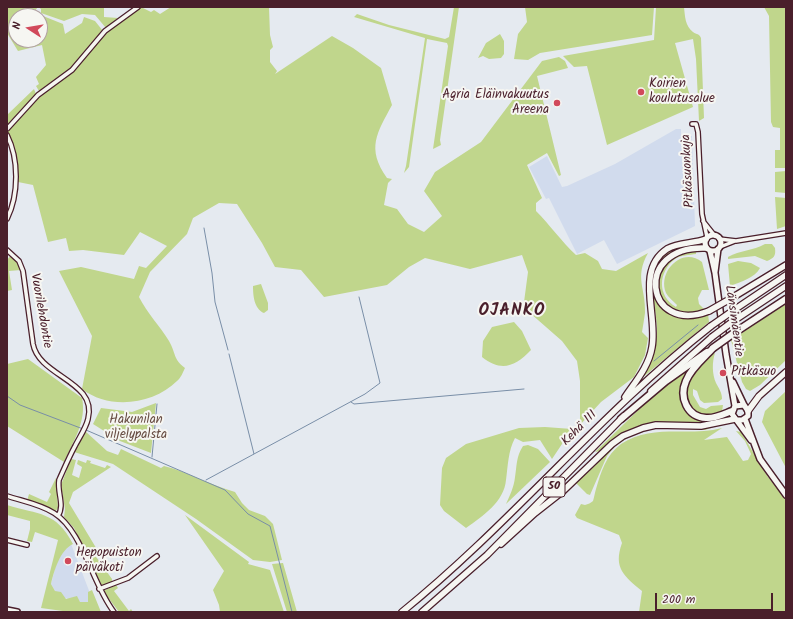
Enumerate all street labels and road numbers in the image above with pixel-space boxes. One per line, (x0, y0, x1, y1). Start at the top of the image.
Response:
street label: Pitkäsuonkuja (679, 134, 699, 208)
street label: Vuorilehdontie (26, 272, 54, 350)
street label: Länsimäentie (720, 284, 746, 358)
street label: Kehä III (559, 408, 601, 450)
road number: 50 (543, 477, 565, 497)

